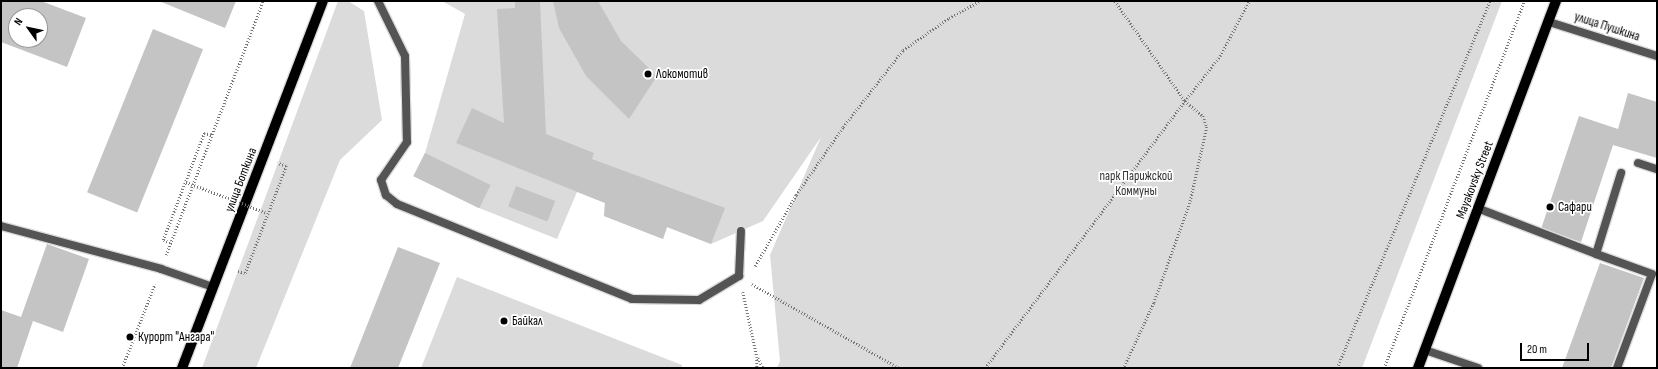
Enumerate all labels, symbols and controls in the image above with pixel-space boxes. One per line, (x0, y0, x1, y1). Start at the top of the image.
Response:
north arrow (8, 8, 48, 48)
street label: улица Пушкина (1572, 9, 1642, 45)
text: N (11, 16, 25, 28)
place label: Локомотив (656, 66, 708, 82)
marker: Локомотив (643, 69, 653, 79)
street label: Mayakovsky Street (1453, 139, 1497, 221)
street label: улица Боткина (222, 146, 260, 214)
park label: парк Парижской Коммуны (1099, 169, 1173, 200)
place label: Сафари (1558, 199, 1592, 215)
marker: Сафари (1545, 202, 1555, 212)
place label: Байкал (512, 313, 542, 329)
marker: Байкал (499, 316, 509, 326)
place label: Курорт "Ангара" (138, 329, 214, 345)
marker: Курорт "Ангара" (125, 332, 135, 342)
scale bar (1522, 335, 1591, 361)
text: 20 m (1527, 342, 1547, 357)

